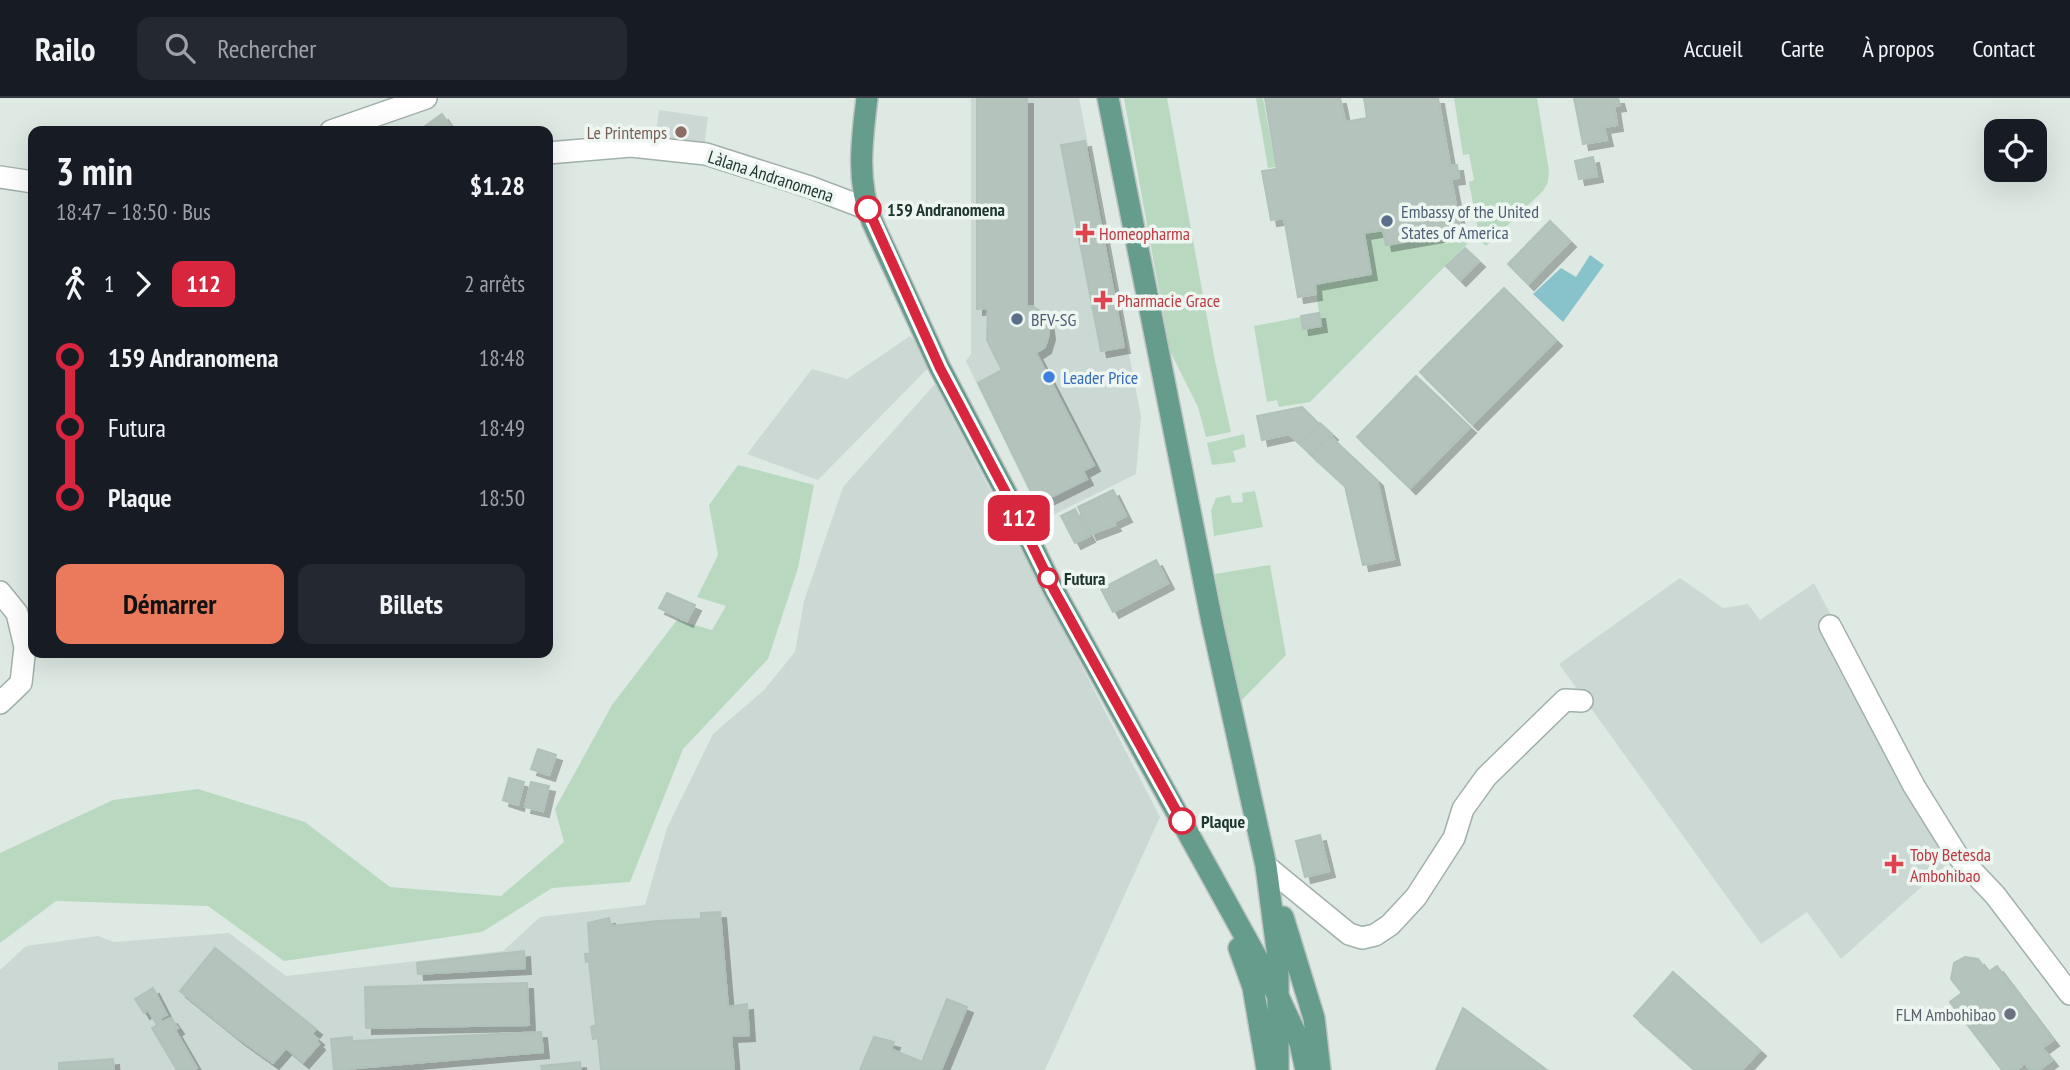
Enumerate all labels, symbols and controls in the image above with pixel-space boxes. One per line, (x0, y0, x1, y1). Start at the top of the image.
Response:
search box (137, 17, 627, 80)
text: Railo (35, 27, 95, 70)
icon: search (161, 29, 199, 67)
text: Rechercher (217, 32, 316, 65)
text: Accueil (1684, 33, 1743, 64)
text: Carte (1781, 33, 1824, 64)
text: À propos (1862, 33, 1934, 64)
text: Contact (1972, 33, 2035, 64)
map controls (1984, 119, 2047, 182)
button: locate (1984, 119, 2047, 182)
place label: Le Printemps (587, 121, 667, 144)
marker: Le Printemps (673, 124, 689, 140)
street label: Làlana Andranomena (705, 145, 837, 207)
text: 3 min (56, 146, 133, 195)
text: $1.28 (470, 169, 525, 202)
marker: 159 Andranomena (855, 196, 881, 222)
text: 18:47 – 18:50 · Bus (56, 197, 211, 226)
place label: 159 Andranomena (887, 198, 1005, 221)
place label: Embassy of the United States of America (1401, 200, 1539, 244)
marker: Embassy of the United States of America (1379, 213, 1395, 229)
place label: Homeopharma (1099, 222, 1190, 245)
marker: Homeopharma (1077, 225, 1093, 241)
icon: walk (56, 265, 94, 303)
icon: forward (124, 265, 162, 303)
text: 112 (186, 268, 221, 299)
text: 1 (104, 269, 114, 298)
text: 2 arrêts (464, 269, 525, 298)
place label: Pharmacie Grace (1117, 289, 1220, 312)
marker: Pharmacie Grace (1095, 292, 1111, 308)
place label: BFV-SG (1031, 308, 1076, 331)
marker: BFV-SG (1009, 311, 1025, 327)
text: 159 Andranomena (108, 341, 278, 374)
text: 18:48 (479, 343, 525, 372)
place label: Leader Price (1063, 366, 1138, 389)
marker: Leader Price (1041, 369, 1057, 385)
text: Futura (108, 411, 166, 444)
text: 18:49 (479, 413, 525, 442)
text: Plaque (108, 481, 172, 514)
text: 18:50 (479, 483, 525, 512)
line badge: 112 (979, 495, 1059, 541)
text: 112 (1002, 502, 1036, 533)
button: Démarrer (56, 564, 284, 644)
button: Billets (298, 564, 525, 644)
place label: Futura (1064, 567, 1106, 590)
marker: Futura (1038, 568, 1058, 588)
marker: Plaque (1169, 808, 1195, 834)
place label: Plaque (1201, 810, 1245, 833)
place label: Toby Betesda Ambohibao (1910, 843, 1991, 887)
marker: Toby Betesda Ambohibao (1884, 854, 1904, 874)
place label: FLM Ambohibao (1896, 1003, 1996, 1026)
marker: FLM Ambohibao (2002, 1006, 2018, 1022)

